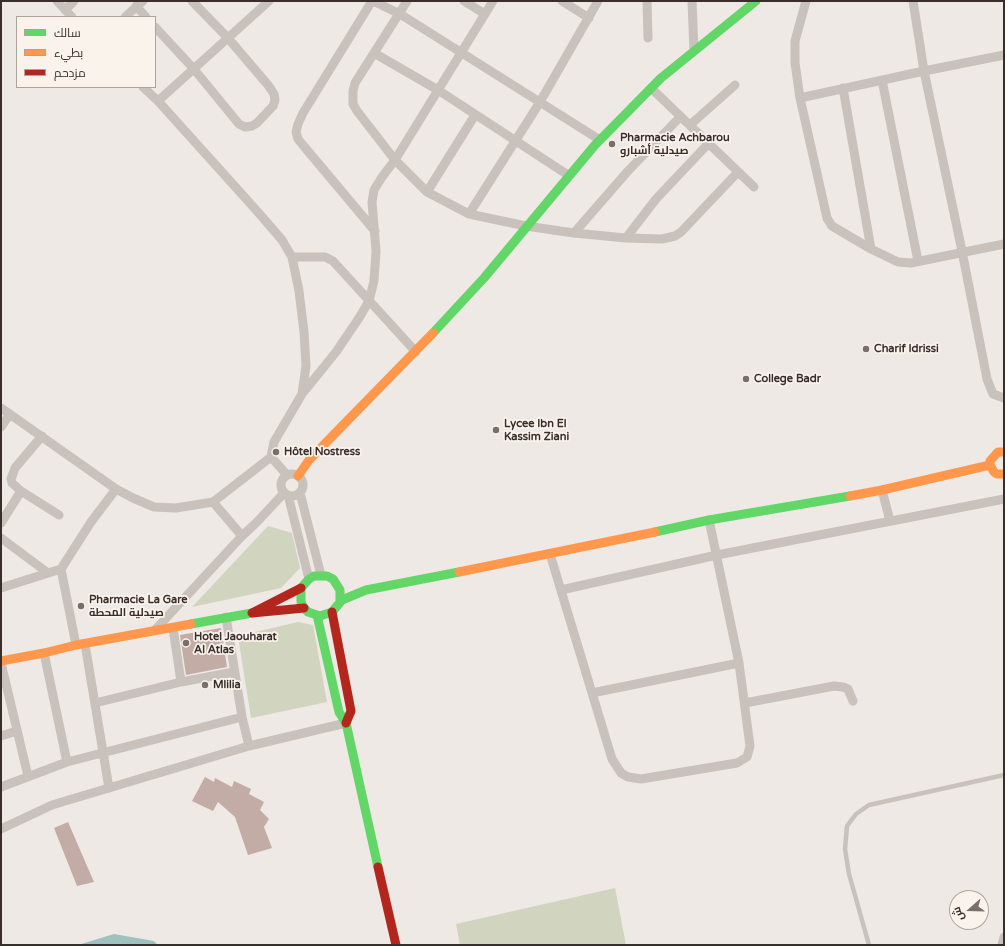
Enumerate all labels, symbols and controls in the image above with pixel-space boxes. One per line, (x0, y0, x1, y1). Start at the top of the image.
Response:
legend (16, 16, 156, 88)
text: سالك (54, 26, 81, 40)
text: بطيء (54, 46, 83, 60)
text: مزدحم (54, 66, 86, 80)
place label: Pharmacie Achbarou صيدلية أشبارو (620, 131, 730, 157)
marker: Pharmacie Achbarou صيدلية أشبارو (607, 139, 617, 149)
place label: Charif Idrissi (874, 342, 939, 356)
marker: Charif Idrissi (861, 344, 871, 354)
place label: College Badr (754, 372, 821, 386)
marker: College Badr (741, 374, 751, 384)
place label: Lycee Ibn El Kassim Ziani (504, 417, 569, 443)
marker: Lycee Ibn El Kassim Ziani (491, 425, 501, 435)
place label: Hôtel Nostress (284, 445, 360, 459)
marker: Hôtel Nostress (271, 447, 281, 457)
place label: Pharmacie La Gare صيدلية المحطة (89, 593, 188, 619)
marker: Pharmacie La Gare صيدلية المحطة (76, 601, 86, 611)
place label: Hotel Jaouharat Al Atlas (194, 630, 277, 656)
marker: Hotel Jaouharat Al Atlas (181, 638, 191, 648)
place label: Mlilia (213, 678, 241, 692)
marker: Mlilia (200, 680, 210, 690)
north arrow (949, 890, 989, 930)
text: ش (950, 905, 967, 923)

